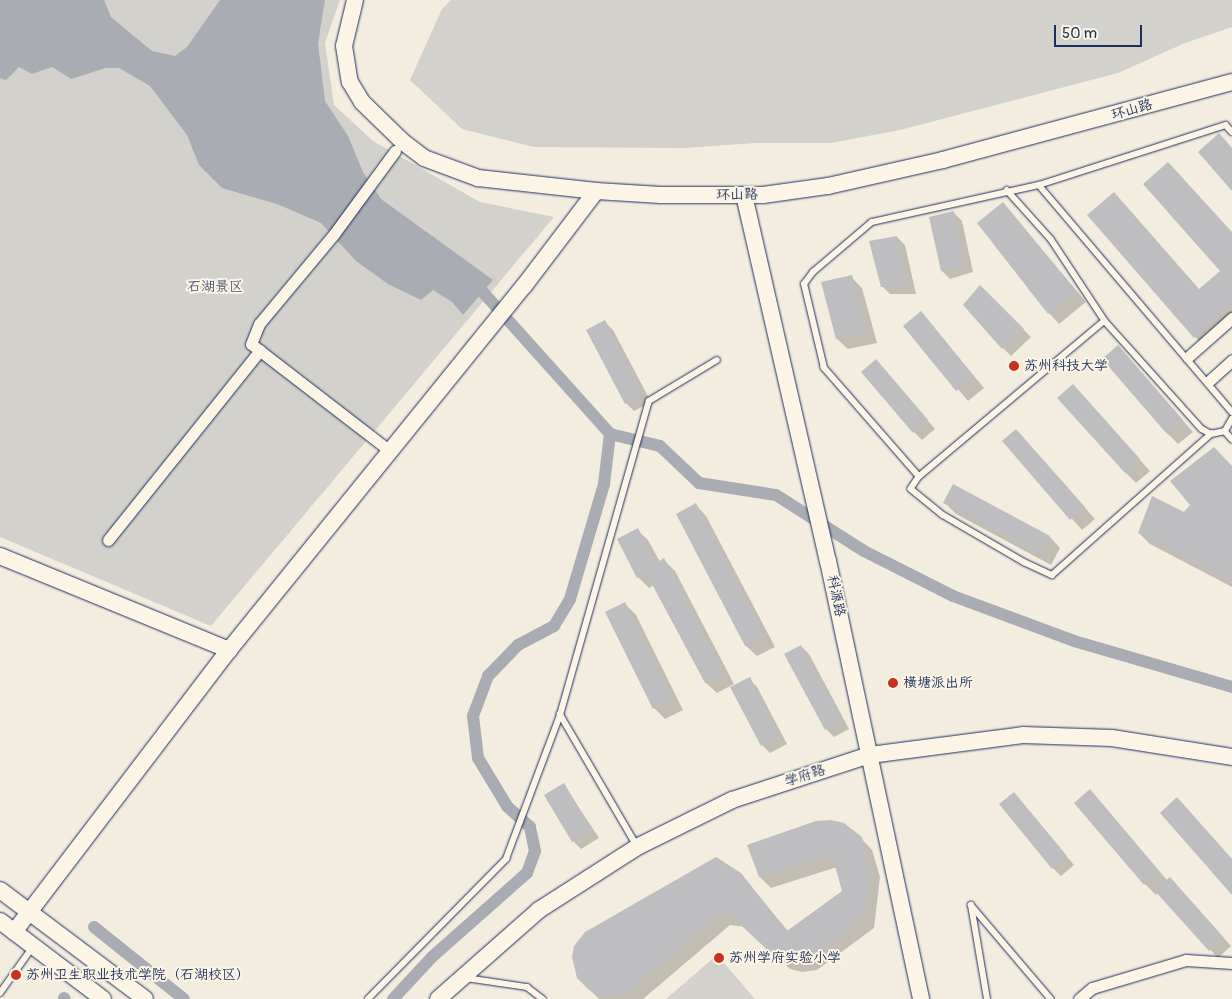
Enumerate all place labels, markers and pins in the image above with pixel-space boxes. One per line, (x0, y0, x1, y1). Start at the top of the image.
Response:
place label: 苏州科技大学 (1024, 358, 1108, 374)
marker: 苏州科技大学 (1008, 360, 1020, 372)
place label: 横塘派出所 (903, 675, 973, 691)
marker: 横塘派出所 (887, 677, 899, 689)
place label: 苏州学府实验小学 (729, 950, 841, 966)
marker: 苏州学府实验小学 (713, 952, 725, 964)
place label: 苏州卫生职业技术学院（石湖校区） (26, 967, 250, 983)
marker: 苏州卫生职业技术学院（石湖校区） (10, 969, 22, 981)

